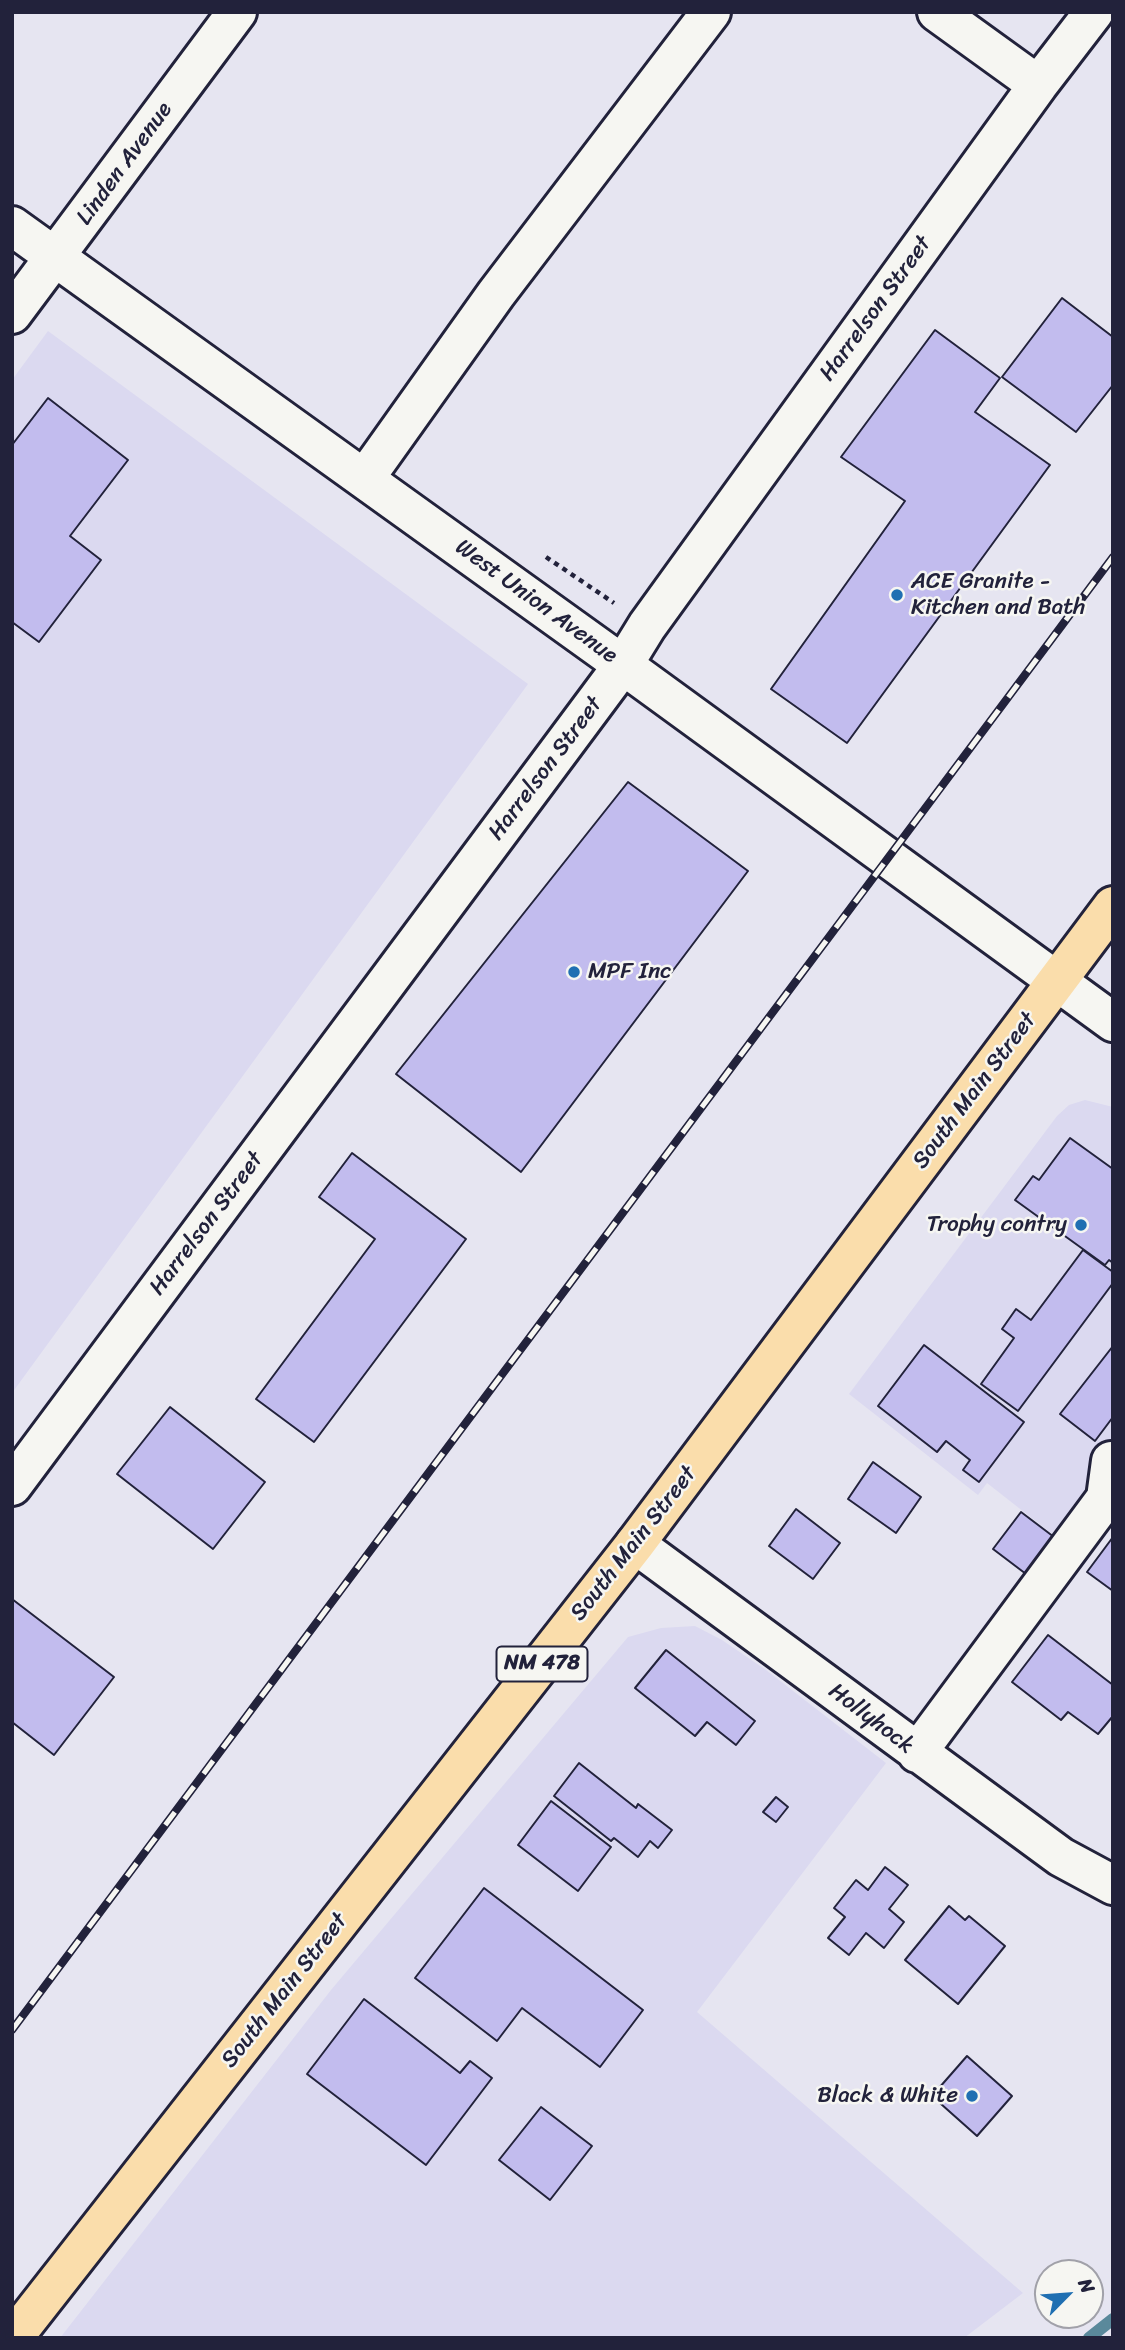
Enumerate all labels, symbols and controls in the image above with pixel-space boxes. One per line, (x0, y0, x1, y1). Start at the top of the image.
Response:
street label: Linden Avenue (71, 97, 179, 231)
street label: Harrelson Street (814, 231, 938, 387)
street label: West Union Avenue (450, 534, 622, 670)
place label: ACE Granite - Kitchen and Bath (911, 568, 1085, 622)
marker: ACE Granite - Kitchen and Bath (889, 587, 905, 603)
street label: Harrelson Street (483, 692, 609, 846)
place label: MPF Inc (588, 958, 672, 986)
marker: MPF Inc (566, 964, 582, 980)
street label: South Main Street (907, 1007, 1043, 1175)
street label: Harrelson Street (144, 1147, 270, 1301)
place label: Trophy contry (927, 1211, 1067, 1239)
marker: Trophy contry (1073, 1217, 1089, 1233)
street label: South Main Street (565, 1461, 703, 1627)
road number: NM 478 (496, 1646, 588, 1682)
street label: Hollyhock (823, 1678, 919, 1760)
street label: South Main Street (216, 1908, 354, 2074)
place label: Black & White (817, 2082, 958, 2110)
marker: Black & White (964, 2088, 980, 2104)
north arrow (1034, 2259, 1104, 2329)
text: N (1069, 2273, 1104, 2299)

